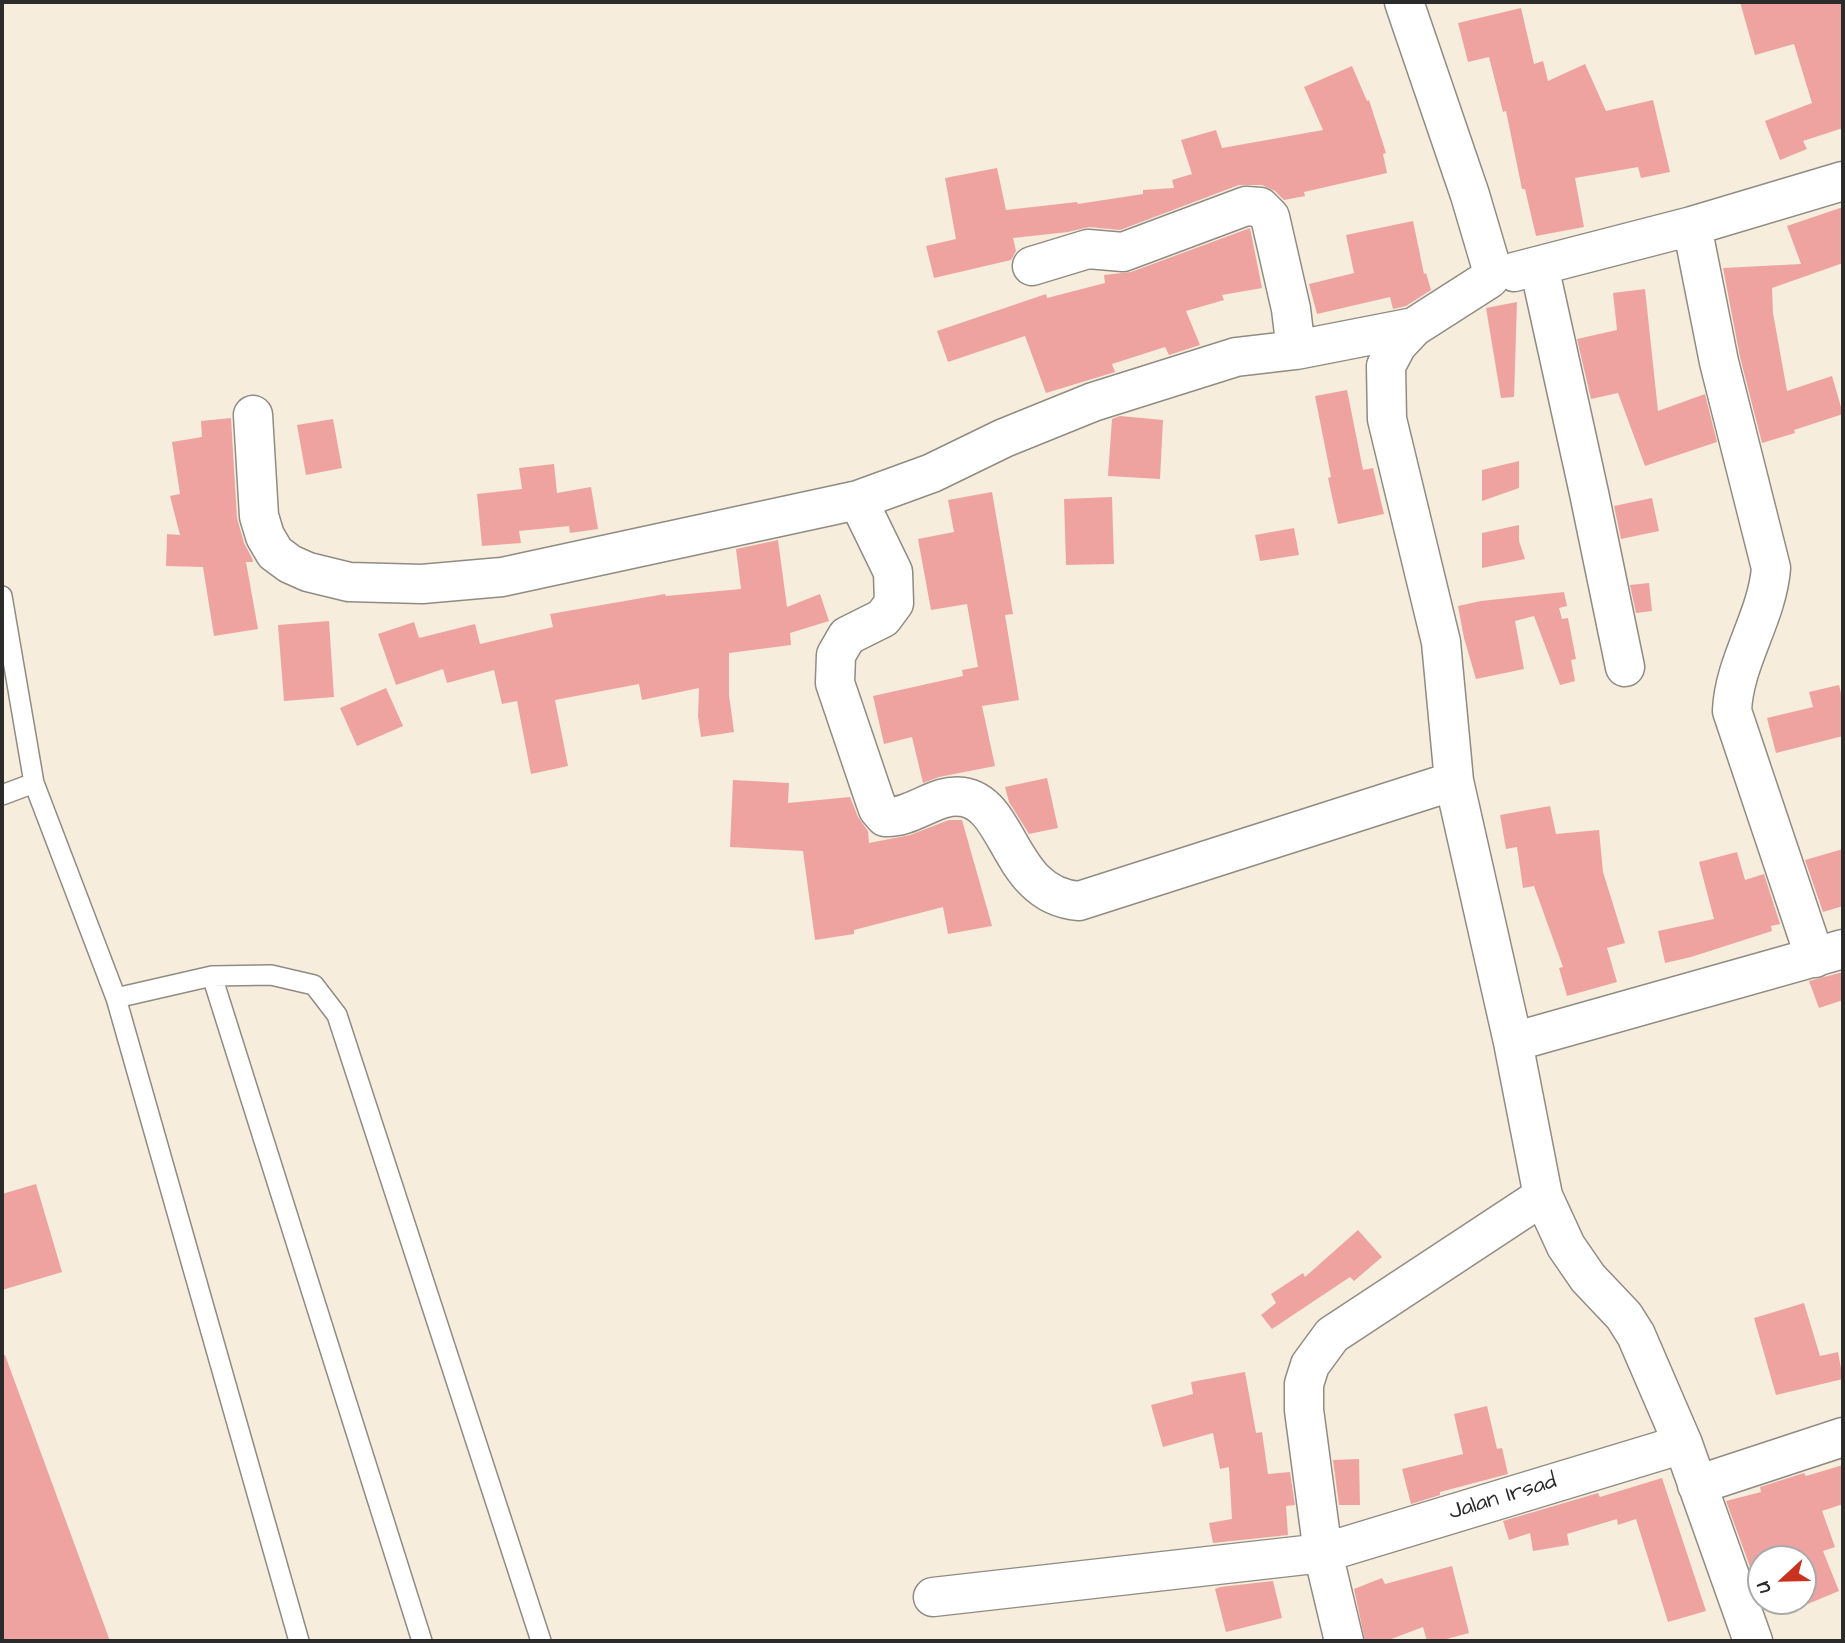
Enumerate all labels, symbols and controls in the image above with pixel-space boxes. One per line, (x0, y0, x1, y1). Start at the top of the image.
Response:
street label: Jalan Irsad (1446, 1469, 1560, 1527)
north arrow (1747, 1545, 1817, 1615)
text: U (1749, 1577, 1778, 1597)

